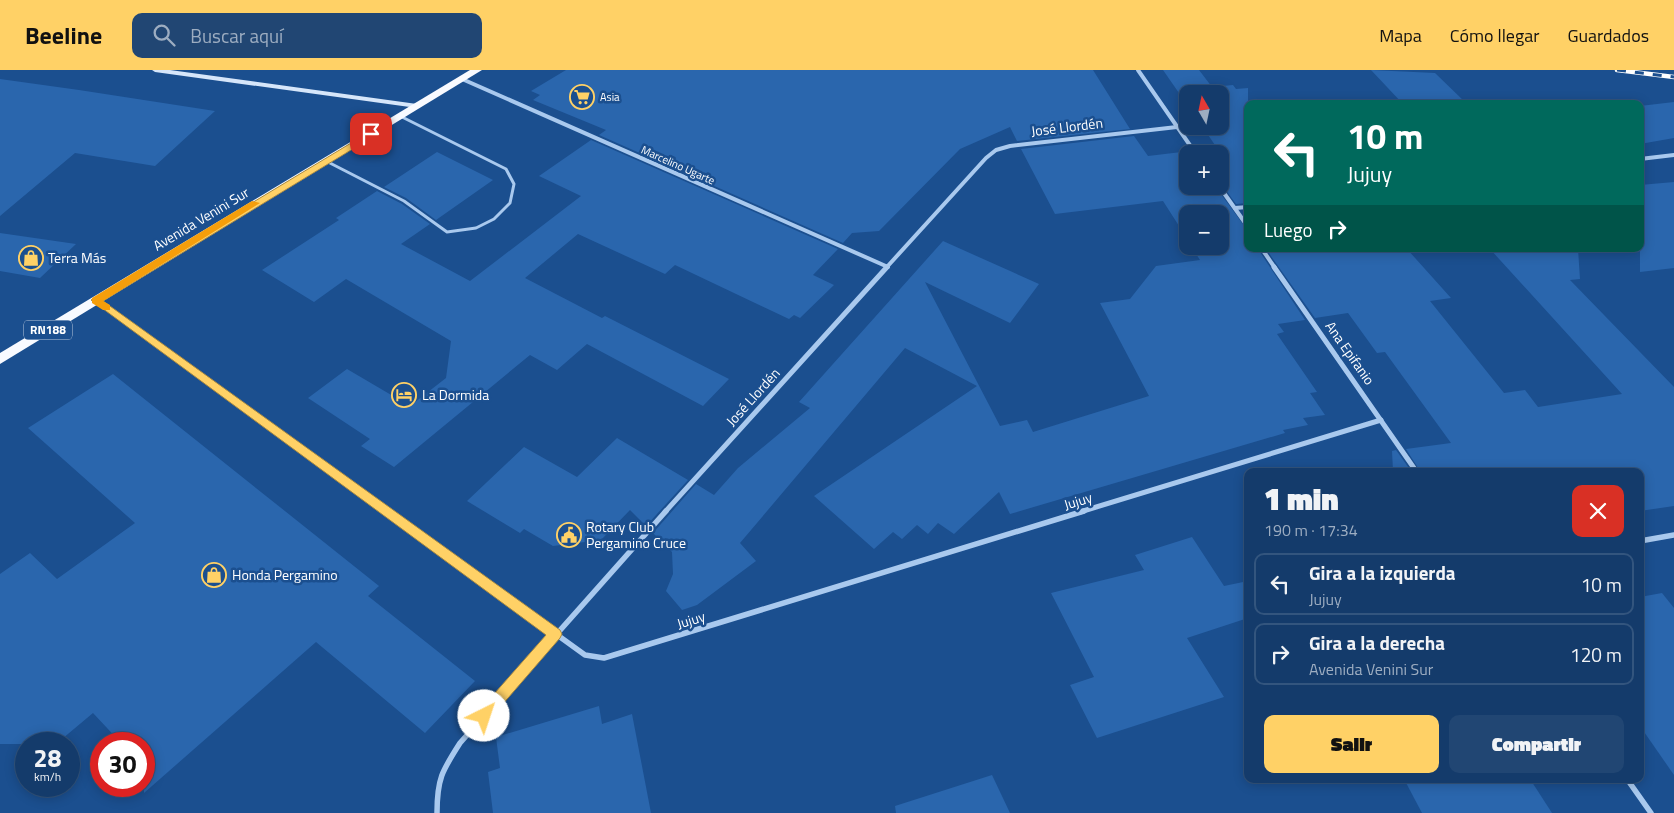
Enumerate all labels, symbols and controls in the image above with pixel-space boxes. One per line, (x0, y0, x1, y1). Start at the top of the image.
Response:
search box (132, 13, 482, 58)
text: Beeline (25, 17, 102, 53)
icon: search (150, 21, 178, 49)
text: Buscar aquí (190, 21, 283, 50)
text: Mapa (1379, 22, 1422, 49)
text: Cómo llegar (1450, 22, 1539, 49)
text: Guardados (1567, 22, 1649, 49)
supermarket icon: Asia (569, 84, 595, 110)
north arrow (1179, 85, 1229, 135)
map controls (1179, 85, 1229, 255)
place label: Asia (600, 89, 620, 105)
text: 10 m (1347, 109, 1423, 163)
street label: José Llordén (1030, 112, 1104, 141)
pin (350, 113, 392, 155)
icon: arrive (357, 120, 385, 148)
icon: left (1264, 120, 1329, 185)
street label: Marcelino Ugarte (639, 142, 718, 189)
button: + (1179, 145, 1229, 195)
text: Jujuy (1347, 157, 1392, 191)
street label: Avenida Venini Sur (149, 181, 253, 256)
button: − (1179, 205, 1229, 255)
text: Luego (1264, 215, 1313, 244)
icon: right (1323, 215, 1351, 243)
shop icon: Terra Más (18, 245, 44, 271)
place label: Terra Más (48, 247, 106, 268)
street label: Ana Epifanio (1321, 316, 1380, 389)
road number: RN188 (24, 320, 72, 340)
street label: José Llordén (721, 363, 785, 430)
hotel icon: La Dormida (391, 382, 417, 408)
place label: La Dormida (422, 384, 489, 405)
text: 1 min (1264, 476, 1339, 522)
button: close (1572, 485, 1624, 537)
street label: Jujuy (1061, 486, 1095, 515)
place label: Rotary Club Pergamino Cruce (586, 516, 686, 553)
text: 190 m · 17:34 (1264, 518, 1358, 542)
public building icon: Rotary Club Pergamino Cruce (556, 522, 582, 548)
text: Gira a la izquierda (1309, 558, 1456, 587)
shop icon: Honda Pergamino (201, 562, 227, 588)
place label: Honda Pergamino (232, 564, 338, 585)
icon: left (1266, 570, 1294, 598)
text: 10 m (1581, 570, 1622, 599)
text: Jujuy (1309, 587, 1342, 611)
street label: Jujuy (674, 605, 708, 634)
text: Gira a la derecha (1309, 628, 1445, 657)
icon: right (1266, 640, 1294, 668)
text: 120 m (1570, 640, 1622, 669)
text: Avenida Venini Sur (1309, 657, 1433, 681)
position arrow (457, 689, 509, 741)
button: Salir (1264, 715, 1439, 773)
button: Compartir (1449, 715, 1624, 773)
speed limit sign: 30 (90, 732, 155, 797)
text: 28 (33, 739, 62, 777)
text: km/h (34, 767, 61, 786)

